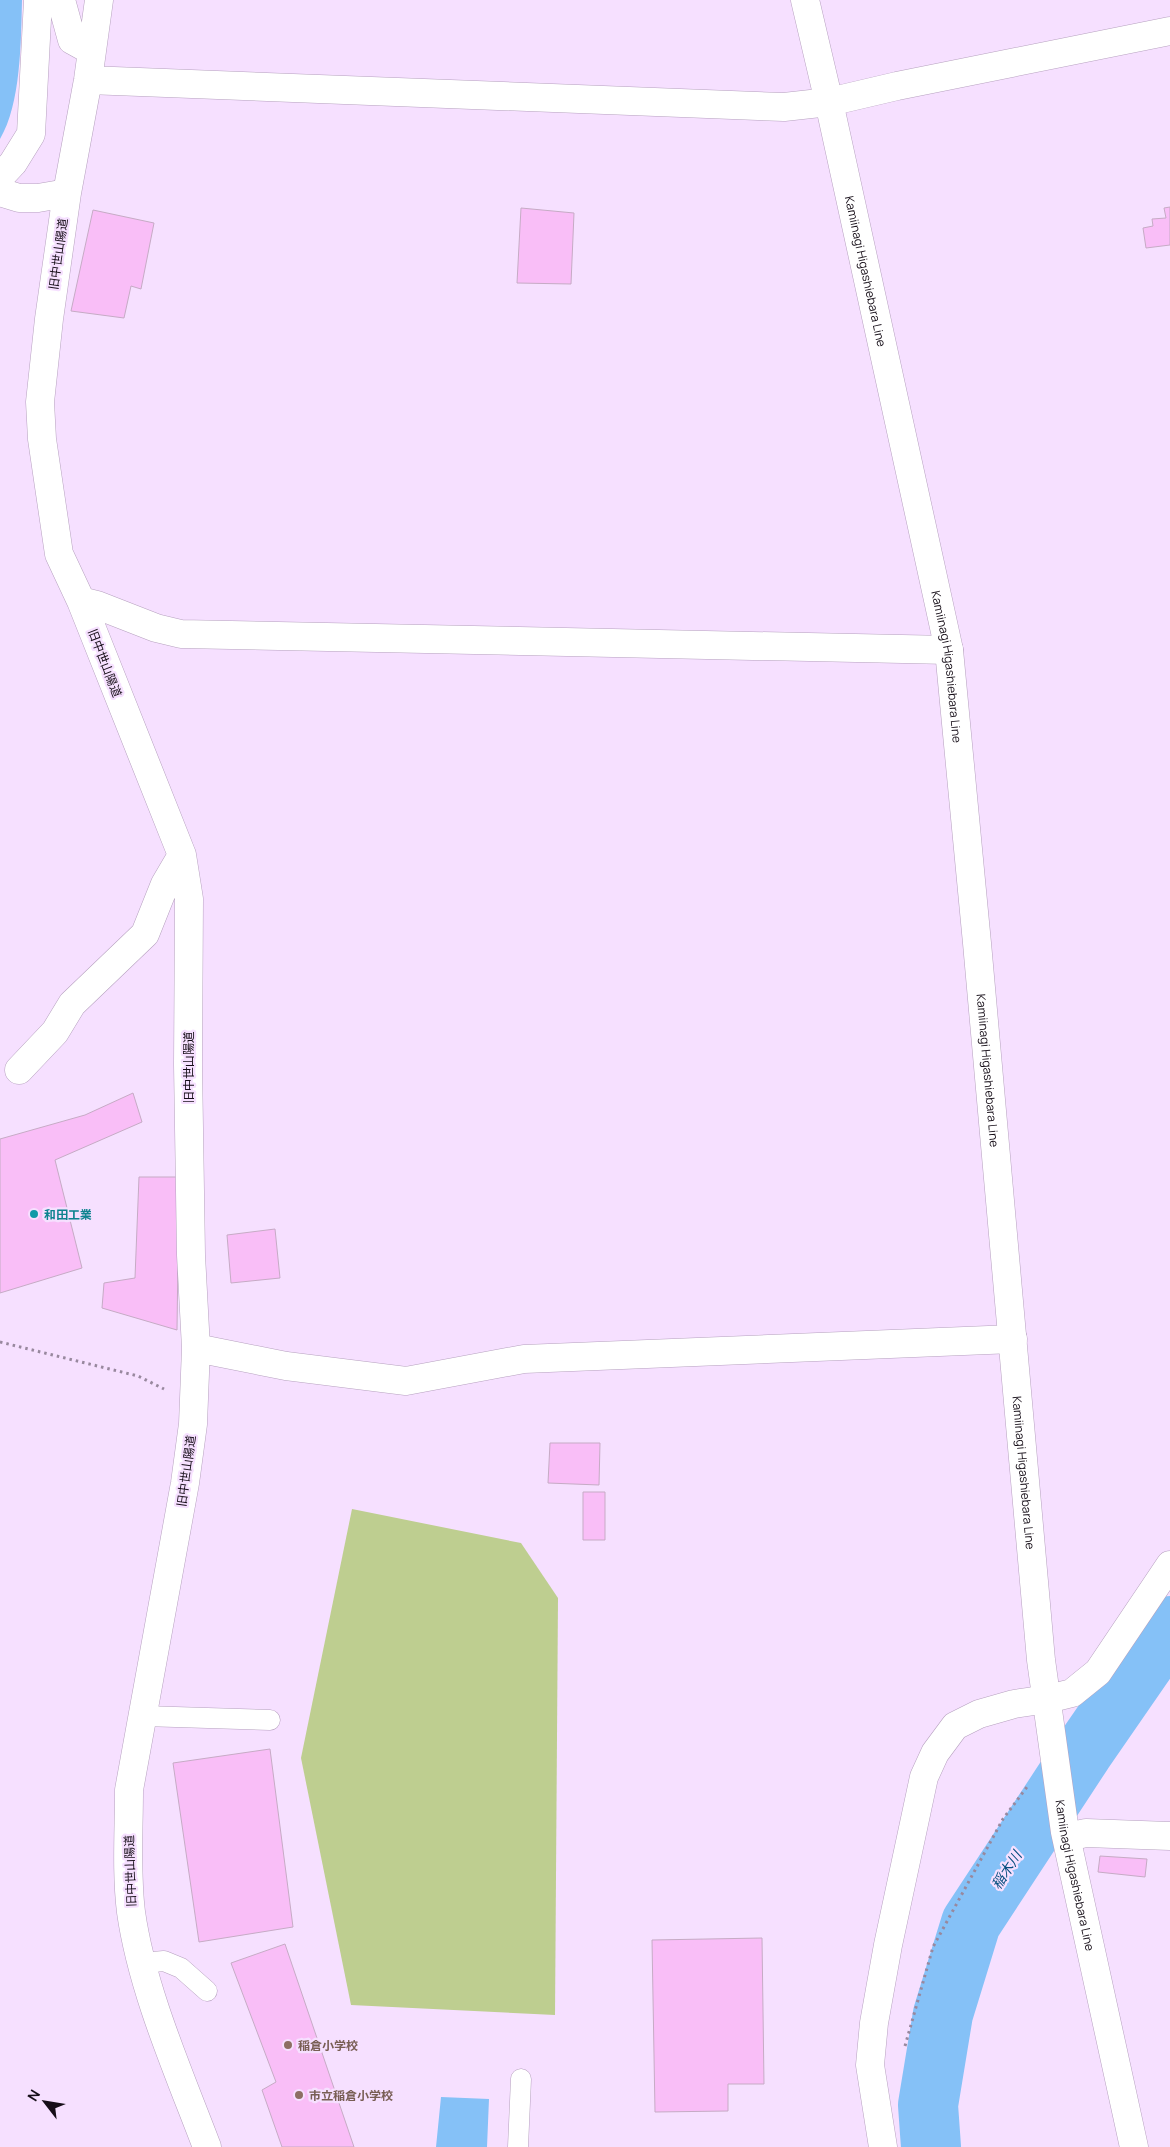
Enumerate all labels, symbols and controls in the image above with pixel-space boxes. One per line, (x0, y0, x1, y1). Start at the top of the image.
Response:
street label: Kamiinagi Higashiebara Line (841, 194, 891, 348)
street label: 旧中世山陽道 (45, 217, 71, 291)
street label: Kamiinagi Higashiebara Line (928, 589, 966, 744)
street label: 旧中世山陽道 (84, 626, 126, 700)
street label: Kamiinagi Higashiebara Line (973, 993, 1004, 1148)
street label: 旧中世山陽道 (180, 1031, 197, 1103)
place label: 和田工業 (44, 1206, 92, 1223)
marker: 和田工業 (28, 1208, 40, 1220)
street label: Kamiinagi Higashiebara Line (1009, 1395, 1040, 1550)
street label: 旧中世山陽道 (173, 1434, 199, 1508)
street label: Kamiinagi Higashiebara Line (1052, 1799, 1099, 1952)
street label: 旧中世山陽道 (120, 1835, 140, 1907)
water label: 稲木川 (987, 1846, 1026, 1893)
place label: 稲倉小学校 (298, 2037, 358, 2054)
marker: 稲倉小学校 (282, 2039, 294, 2051)
north arrow (20, 2077, 70, 2127)
text: N (23, 2086, 44, 2104)
place label: 市立稲倉小学校 (309, 2087, 393, 2104)
marker: 市立稲倉小学校 (293, 2089, 305, 2101)

